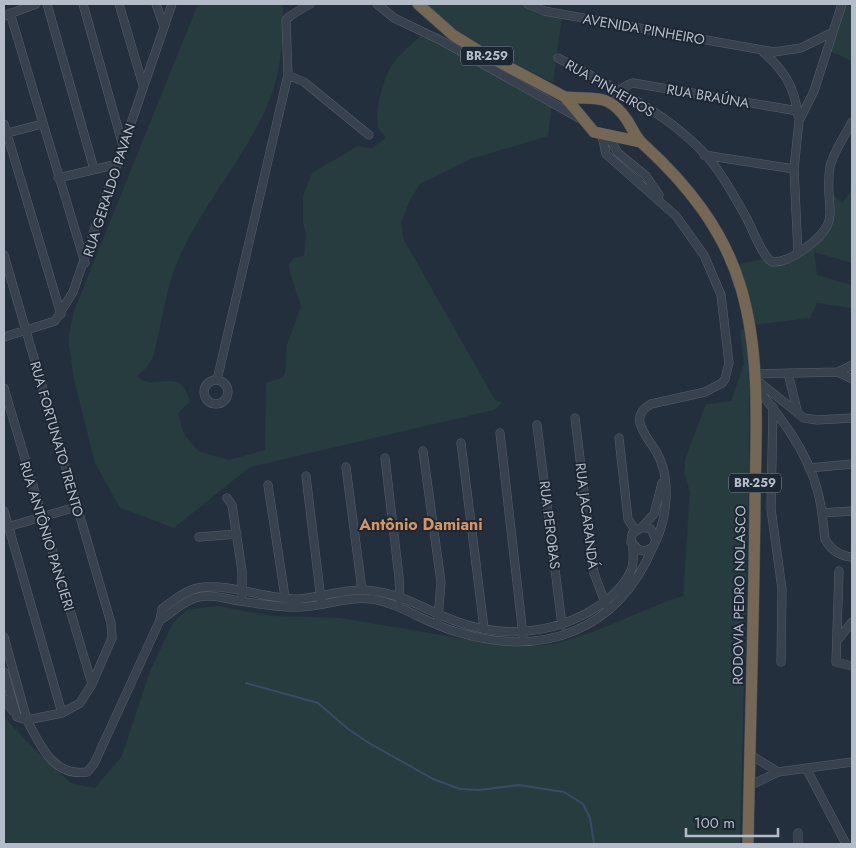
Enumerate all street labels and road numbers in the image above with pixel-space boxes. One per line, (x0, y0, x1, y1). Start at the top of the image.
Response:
street label: AVENIDA PINHEIRO (581, 8, 707, 50)
road number: BR-259 (461, 46, 513, 66)
street label: RUA PINHEIROS (562, 54, 658, 122)
street label: RUA BRAÚNA (665, 79, 752, 113)
street label: RUA GERALDO PAVAN (78, 121, 140, 259)
street label: RUA FORTUNATO TRENTO (25, 359, 89, 519)
street label: RUA ANTÔNIO PANCIERI (15, 459, 79, 613)
street label: RUA JACARANDÁ (571, 462, 604, 571)
road number: BR-259 (729, 473, 781, 492)
street label: RUA PEROBAS (535, 480, 565, 571)
street label: RODOVIA PEDRO NOLASCO (727, 505, 751, 685)

